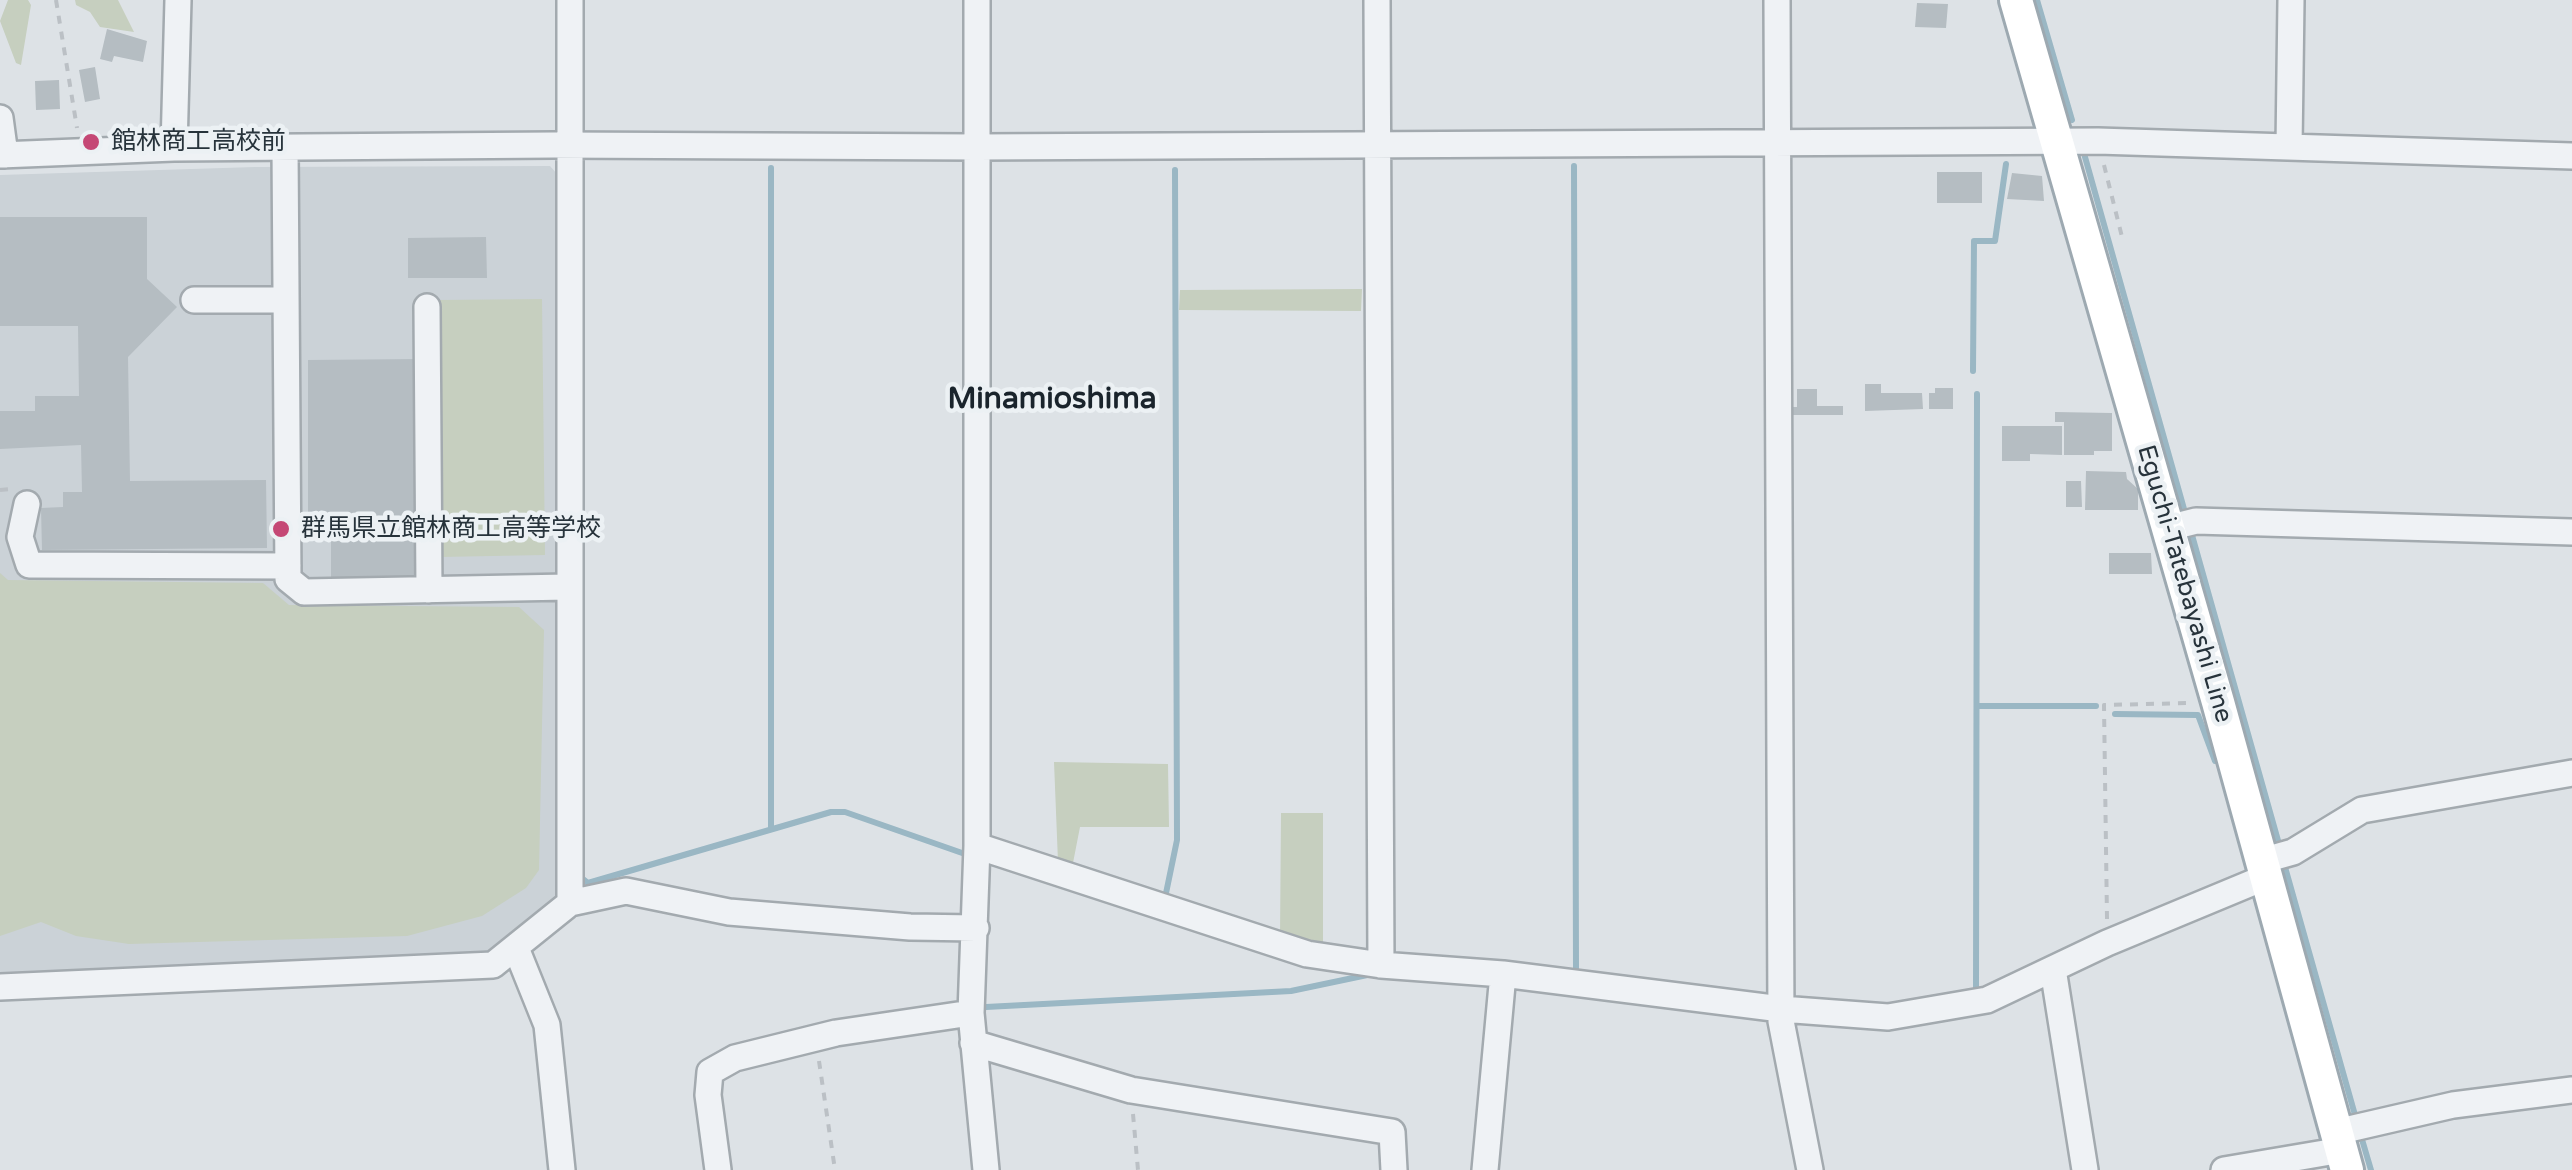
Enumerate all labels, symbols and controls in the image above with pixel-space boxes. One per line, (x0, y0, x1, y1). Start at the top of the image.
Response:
place label: 館林商工高校前 (111, 127, 286, 157)
marker: 館林商工高校前 (80, 131, 102, 153)
district label: Minamioshima (947, 382, 1157, 418)
street label: Eguchi-Tatebayashi Line (2130, 442, 2238, 726)
place label: 群馬県立館林商工高等学校 (301, 514, 601, 544)
marker: 群馬県立館林商工高等学校 (270, 518, 292, 540)

